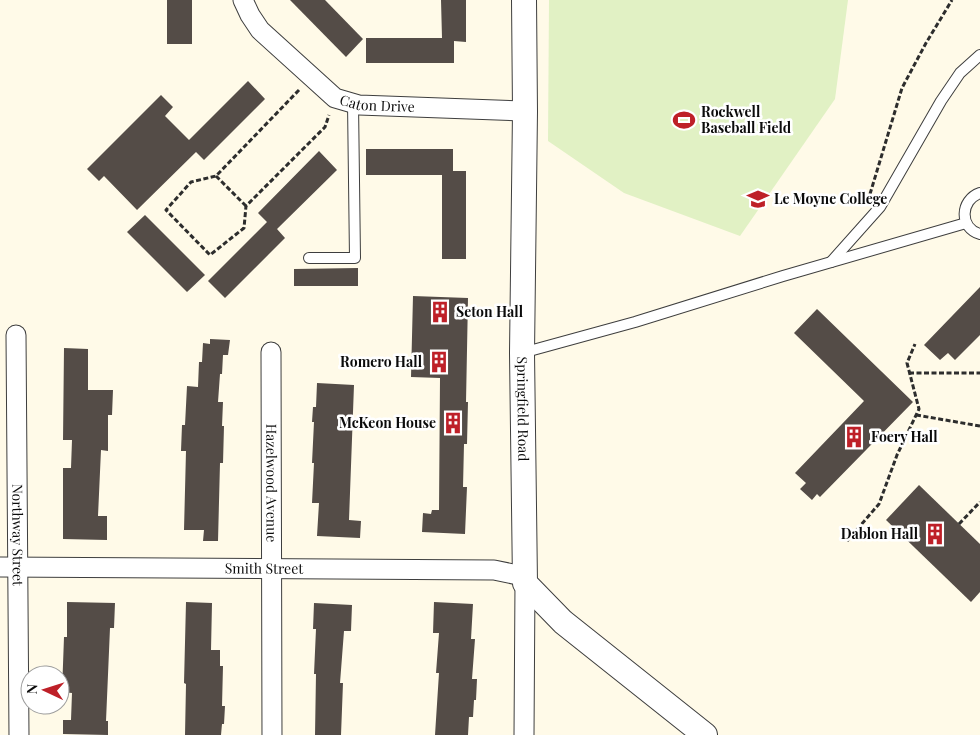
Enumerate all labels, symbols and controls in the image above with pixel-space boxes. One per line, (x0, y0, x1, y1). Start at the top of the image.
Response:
street label: Caton Drive (338, 90, 415, 116)
place label: Rockwell Baseball Field (701, 102, 792, 137)
sports icon: Rockwell Baseball Field (671, 107, 697, 133)
school or university icon: Le Moyne College (745, 186, 771, 212)
place label: Le Moyne College (774, 189, 887, 208)
building icon: Seton Hall (427, 299, 453, 325)
place label: Seton Hall (456, 302, 524, 321)
building icon: Romero Hall (426, 349, 452, 375)
place label: Romero Hall (340, 352, 423, 371)
street label: Springfield Road (513, 356, 533, 462)
building icon: McKeon House (440, 410, 466, 436)
place label: McKeon House (339, 413, 436, 432)
street label: Hazelwood Avenue (262, 424, 281, 542)
building icon: Foery Hall (841, 424, 867, 450)
place label: Foery Hall (871, 427, 938, 446)
street label: Northway Street (8, 484, 28, 587)
building icon: Dablon Hall (922, 521, 948, 547)
place label: Dablon Hall (841, 524, 919, 543)
street label: Smith Street (225, 558, 304, 578)
north arrow (20, 665, 70, 715)
text: N (22, 683, 41, 695)

